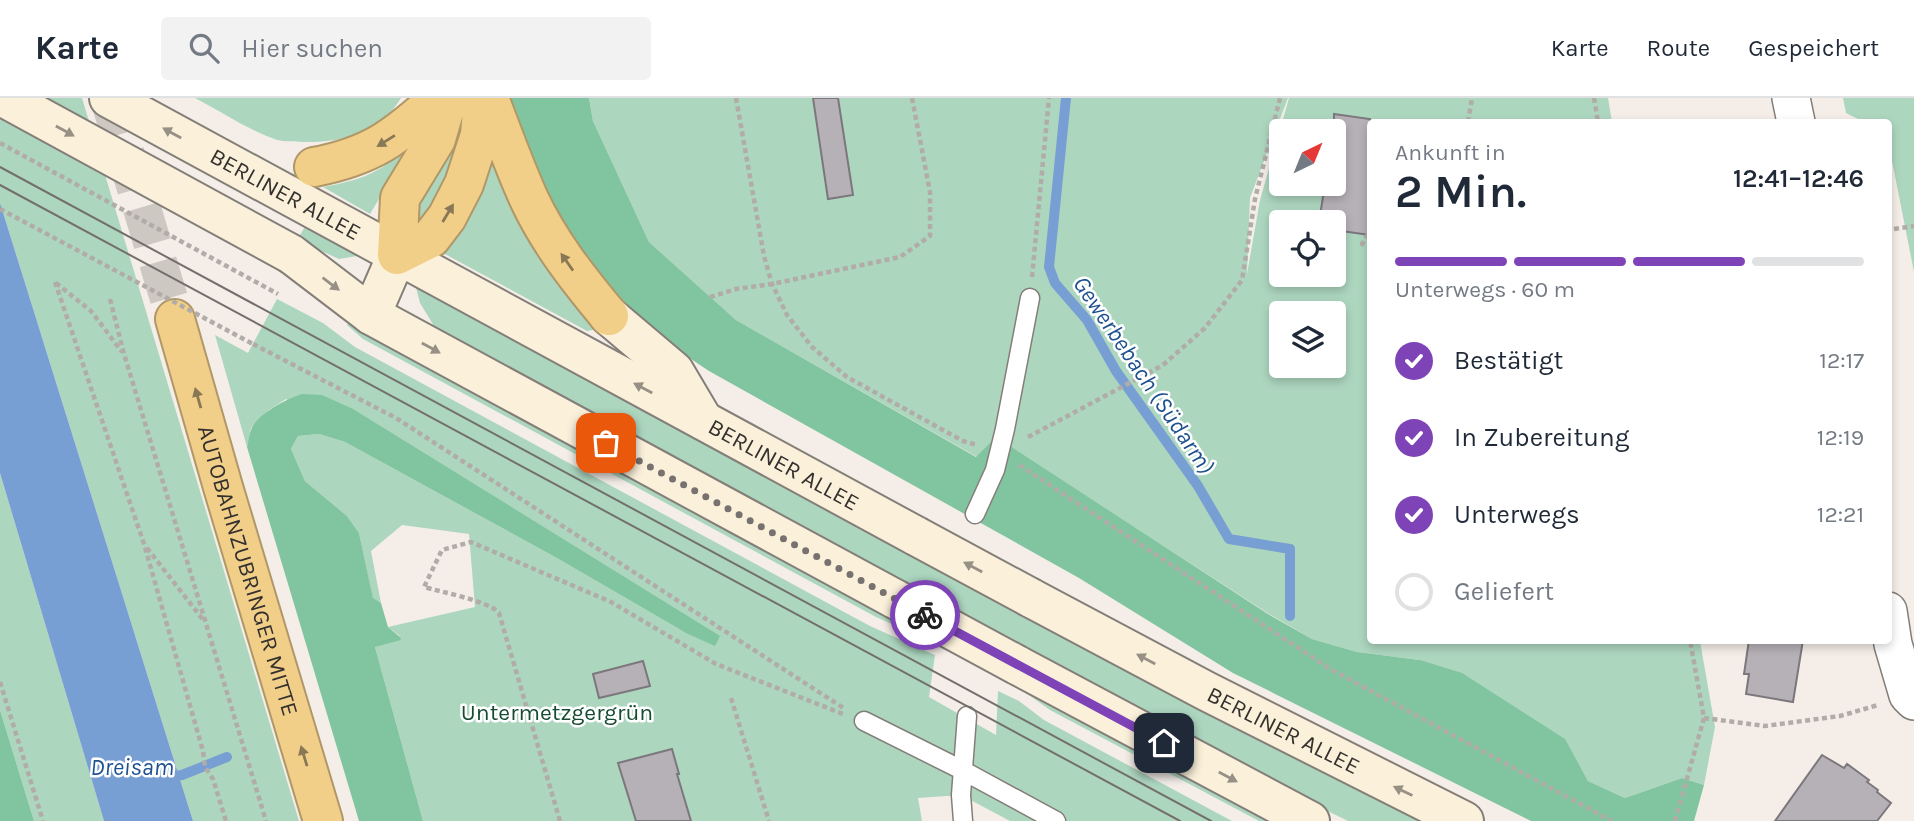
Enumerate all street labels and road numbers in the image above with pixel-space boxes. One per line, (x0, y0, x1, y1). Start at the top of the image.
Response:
street label: BERLINER ALLEE (206, 142, 366, 246)
street label: BERLINER ALLEE (704, 413, 864, 516)
street label: AUTOBAHNZUBRINGER MITTE (193, 422, 304, 719)
street label: BERLINER ALLEE (1203, 680, 1364, 780)

